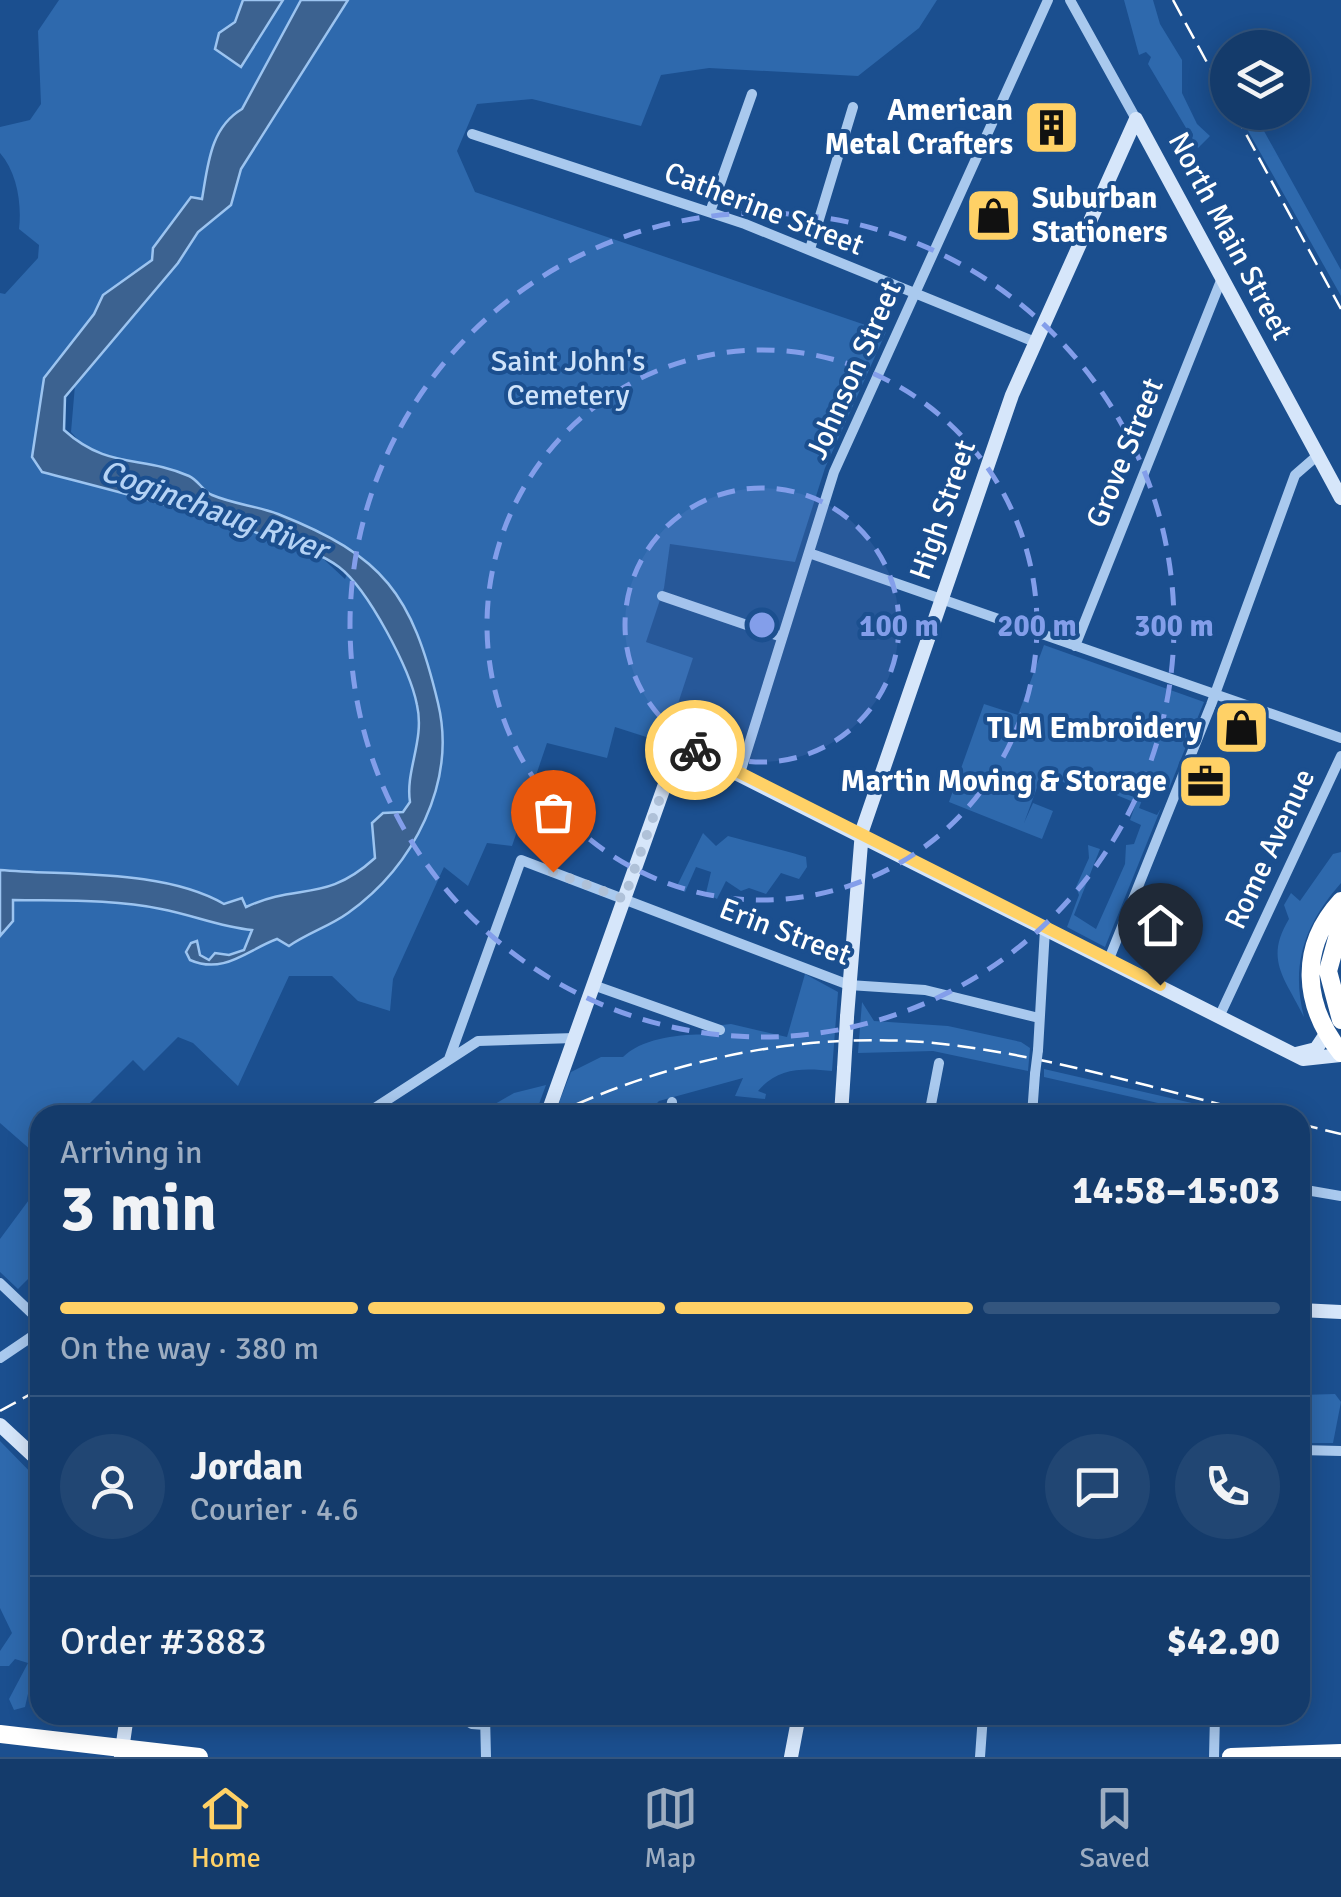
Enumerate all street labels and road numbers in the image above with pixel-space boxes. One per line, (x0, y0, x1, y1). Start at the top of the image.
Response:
street label: North Main Street (1160, 126, 1300, 346)
street label: Catherine Street (659, 154, 869, 264)
street label: Johnson Street (798, 275, 910, 465)
street label: Grove Street (1078, 373, 1172, 533)
street label: High Street (902, 435, 984, 585)
street label: Rome Avenue (1217, 763, 1323, 935)
street label: Erin Street (714, 890, 856, 974)

